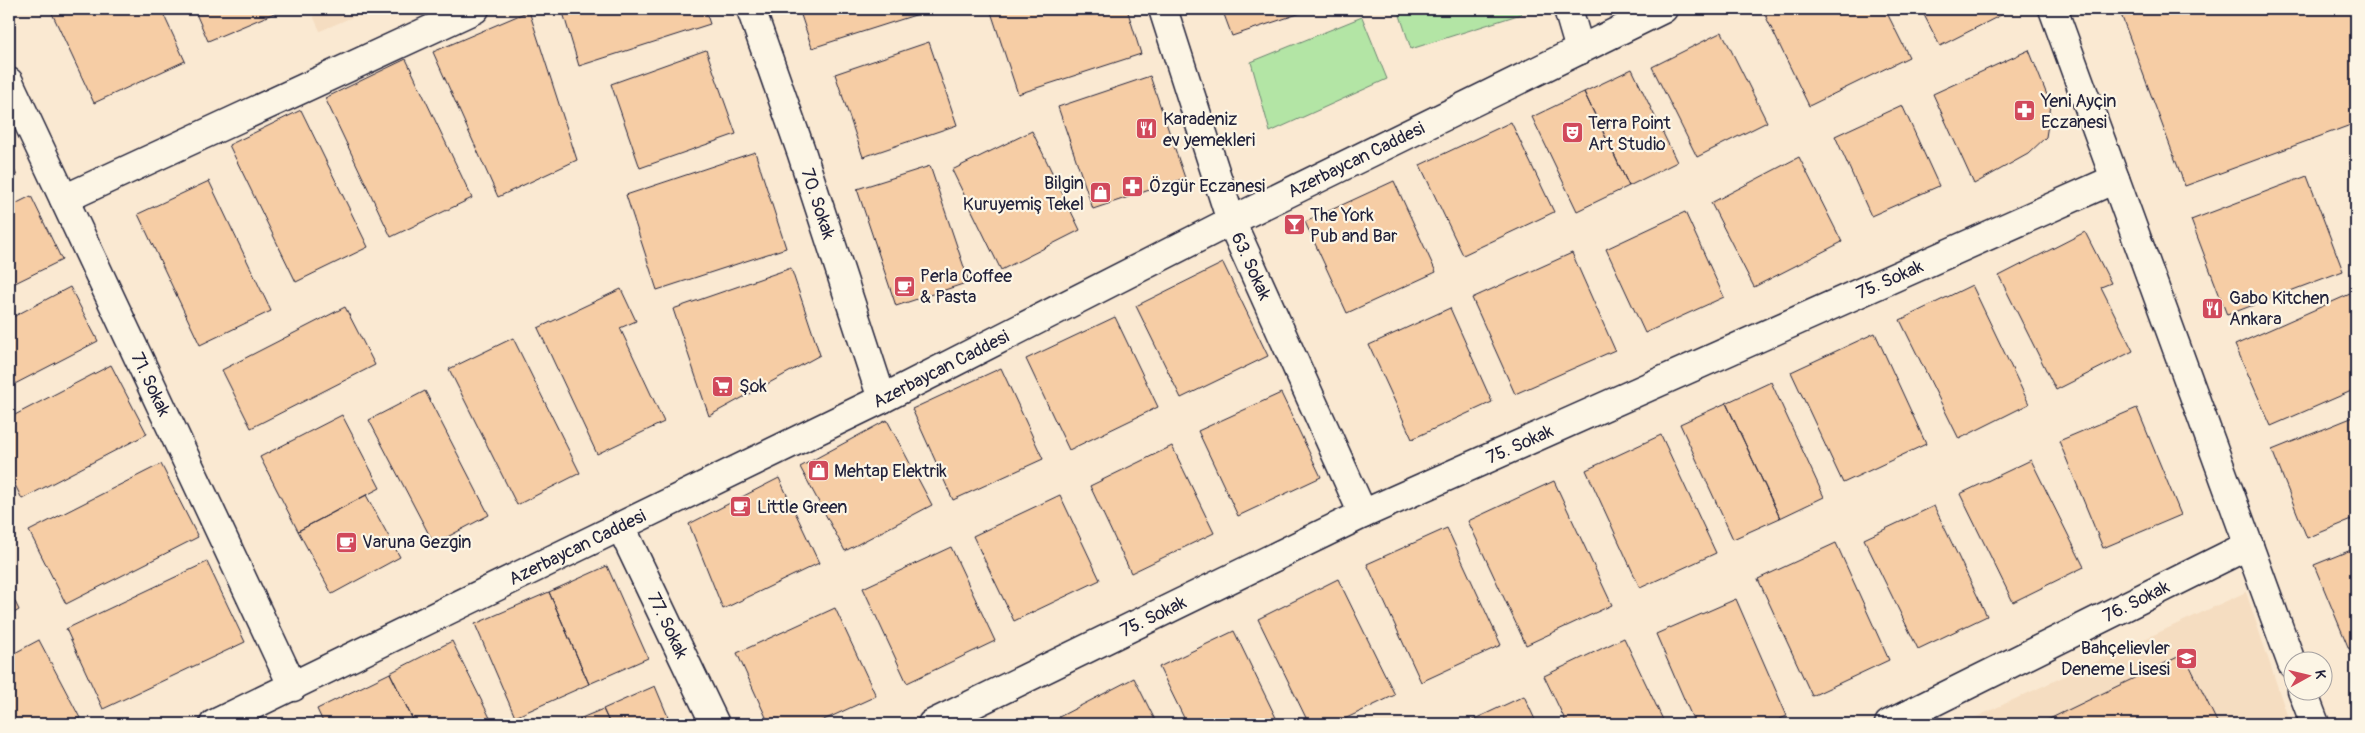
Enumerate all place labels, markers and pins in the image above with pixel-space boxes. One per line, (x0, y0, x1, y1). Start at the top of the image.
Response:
place label: Yeni Ayçin Eczanesi (2040, 90, 2116, 134)
pharmacy icon: Yeni Ayçin Eczanesi (2013, 99, 2037, 123)
place label: Karadeniz ev yemekleri (1163, 108, 1255, 152)
place label: Terra Point Art Studio (1588, 112, 1672, 156)
restaurant icon: Karadeniz ev yemekleri (1135, 117, 1159, 141)
theatre icon: Terra Point Art Studio (1560, 121, 1584, 145)
place label: Bilgin Kuruyemiş Tekel (963, 172, 1084, 216)
pharmacy icon: Özgür Eczanesi (1121, 174, 1145, 198)
place label: Özgür Eczanesi (1149, 175, 1265, 198)
shop icon: Bilgin Kuruyemiş Tekel (1088, 181, 1112, 205)
place label: The York Pub and Bar (1310, 204, 1398, 248)
bar icon: The York Pub and Bar (1282, 213, 1306, 237)
place label: Perla Coffee & Pasta (920, 265, 1012, 309)
cafe icon: Perla Coffee & Pasta (892, 274, 916, 298)
place label: Gabo Kitchen Ankara (2229, 287, 2329, 331)
restaurant icon: Gabo Kitchen Ankara (2201, 296, 2225, 320)
supermarket icon: Şok (711, 374, 735, 398)
place label: Şok (739, 375, 767, 398)
shop icon: Mehtap Elektrik (806, 459, 830, 483)
place label: Mehtap Elektrik (834, 460, 947, 483)
cafe icon: Little Green (729, 495, 753, 519)
place label: Little Green (757, 496, 848, 519)
cafe icon: Varuna Gezgin (334, 530, 358, 554)
place label: Varuna Gezgin (362, 531, 472, 554)
place label: Bahçelievler Deneme Lisesi (2061, 637, 2171, 681)
school or university icon: Bahçelievler Deneme Lisesi (2174, 646, 2198, 670)

